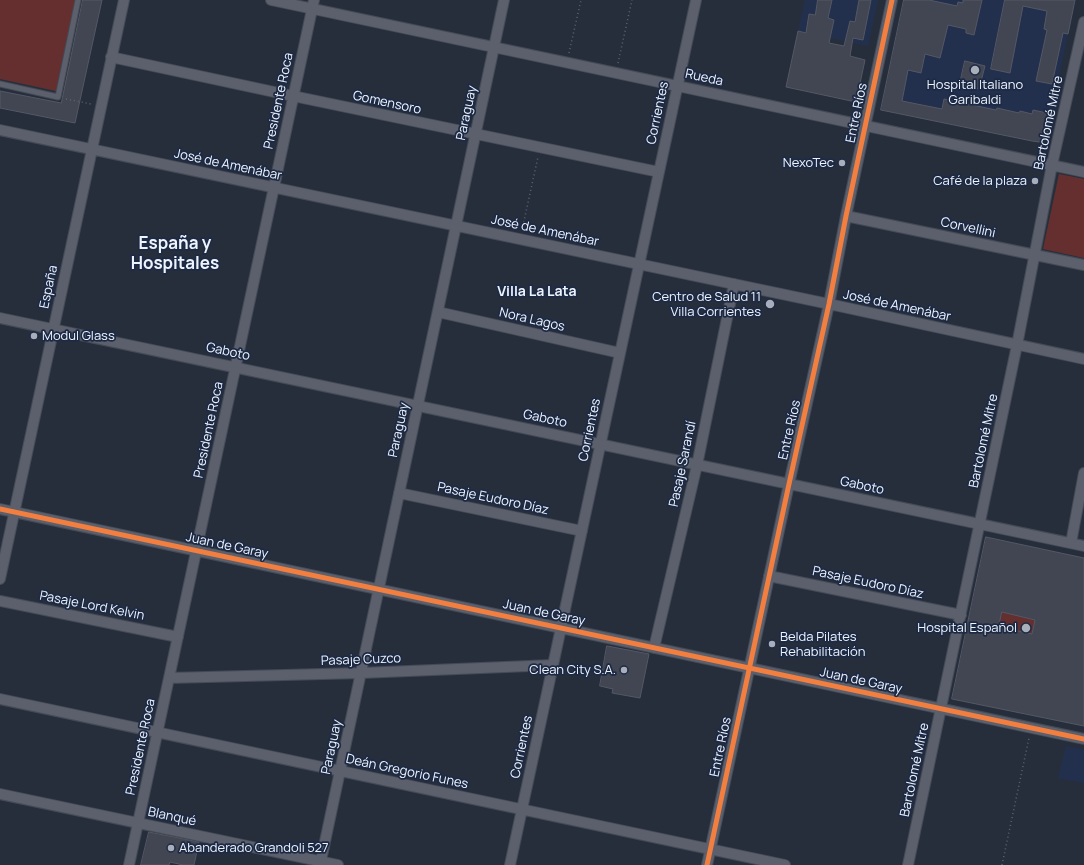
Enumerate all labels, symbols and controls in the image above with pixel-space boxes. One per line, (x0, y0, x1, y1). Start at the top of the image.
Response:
street label: Presidente Roca (261, 51, 297, 151)
marker: Hospital Italiano Garibaldi (969, 64, 981, 76)
street label: Rueda (684, 66, 724, 90)
street label: Bartolomé Mitre (1031, 75, 1067, 171)
place label: Hospital Italiano Garibaldi (927, 77, 1023, 108)
street label: Corrientes (644, 80, 672, 146)
street label: Entre Ríos (843, 82, 871, 144)
street label: Paraguay (454, 84, 480, 142)
street label: Gomensoro (351, 88, 423, 118)
street label: José de Amenábar (173, 146, 283, 184)
place label: NexoTec (783, 155, 834, 171)
marker: NexoTec (837, 158, 847, 168)
place label: Café de la plaza (933, 173, 1027, 189)
marker: Café de la plaza (1030, 176, 1040, 186)
street label: José de Amenábar (490, 212, 600, 250)
street label: Corvellini (939, 215, 997, 241)
district label: España y Hospitales (131, 234, 219, 274)
street label: España (37, 264, 61, 310)
district label: Villa La Lata (497, 284, 577, 300)
street label: José de Amenábar (842, 287, 952, 325)
place label: Centro de Salud 11 Villa Corrientes (652, 289, 761, 320)
marker: Centro de Salud 11 Villa Corrientes (764, 298, 776, 310)
street label: Nora Lagos (498, 305, 566, 335)
place label: Modul Glass (42, 328, 115, 344)
marker: Modul Glass (29, 331, 39, 341)
street label: Gaboto (205, 340, 251, 364)
street label: Presidente Roca (191, 380, 227, 480)
street label: Bartolomé Mitre (966, 393, 1002, 489)
street label: Corrientes (576, 397, 604, 463)
street label: Entre Ríos (776, 399, 804, 461)
street label: Paraguay (386, 401, 412, 459)
street label: Gaboto (522, 407, 568, 431)
street label: Pasaje Sarandí (666, 420, 700, 508)
street label: Gaboto (839, 474, 885, 498)
street label: Pasaje Eudoro Díaz (436, 480, 550, 518)
street label: Juan de Garay (184, 530, 270, 562)
street label: Pasaje Eudoro Díaz (811, 564, 925, 602)
street label: Pasaje Lord Kelvin (38, 588, 146, 624)
street label: Juan de Garay (501, 597, 587, 629)
place label: Hospital Español (917, 620, 1017, 636)
marker: Hospital Español (1020, 622, 1032, 634)
place label: Belda Pilates Rehabilitación (780, 629, 865, 660)
marker: Belda Pilates Rehabilitación (767, 639, 777, 649)
street label: Pasaje Cuzco (321, 651, 401, 669)
place label: Clean City S.A. (529, 662, 616, 678)
marker: Clean City S.A. (619, 665, 629, 675)
street label: Juan de Garay (818, 665, 904, 697)
street label: Presidente Roca (123, 697, 159, 797)
street label: Corrientes (508, 714, 536, 780)
street label: Entre Ríos (707, 716, 735, 778)
street label: Paraguay (319, 718, 345, 776)
street label: Bartolomé Mitre (897, 722, 933, 818)
street label: Deán Gregorio Funes (344, 751, 470, 793)
street label: Blanqué (146, 804, 198, 830)
place label: Abanderado Grandoli 527 (179, 840, 328, 856)
marker: Abanderado Grandoli 527 (166, 843, 176, 853)

